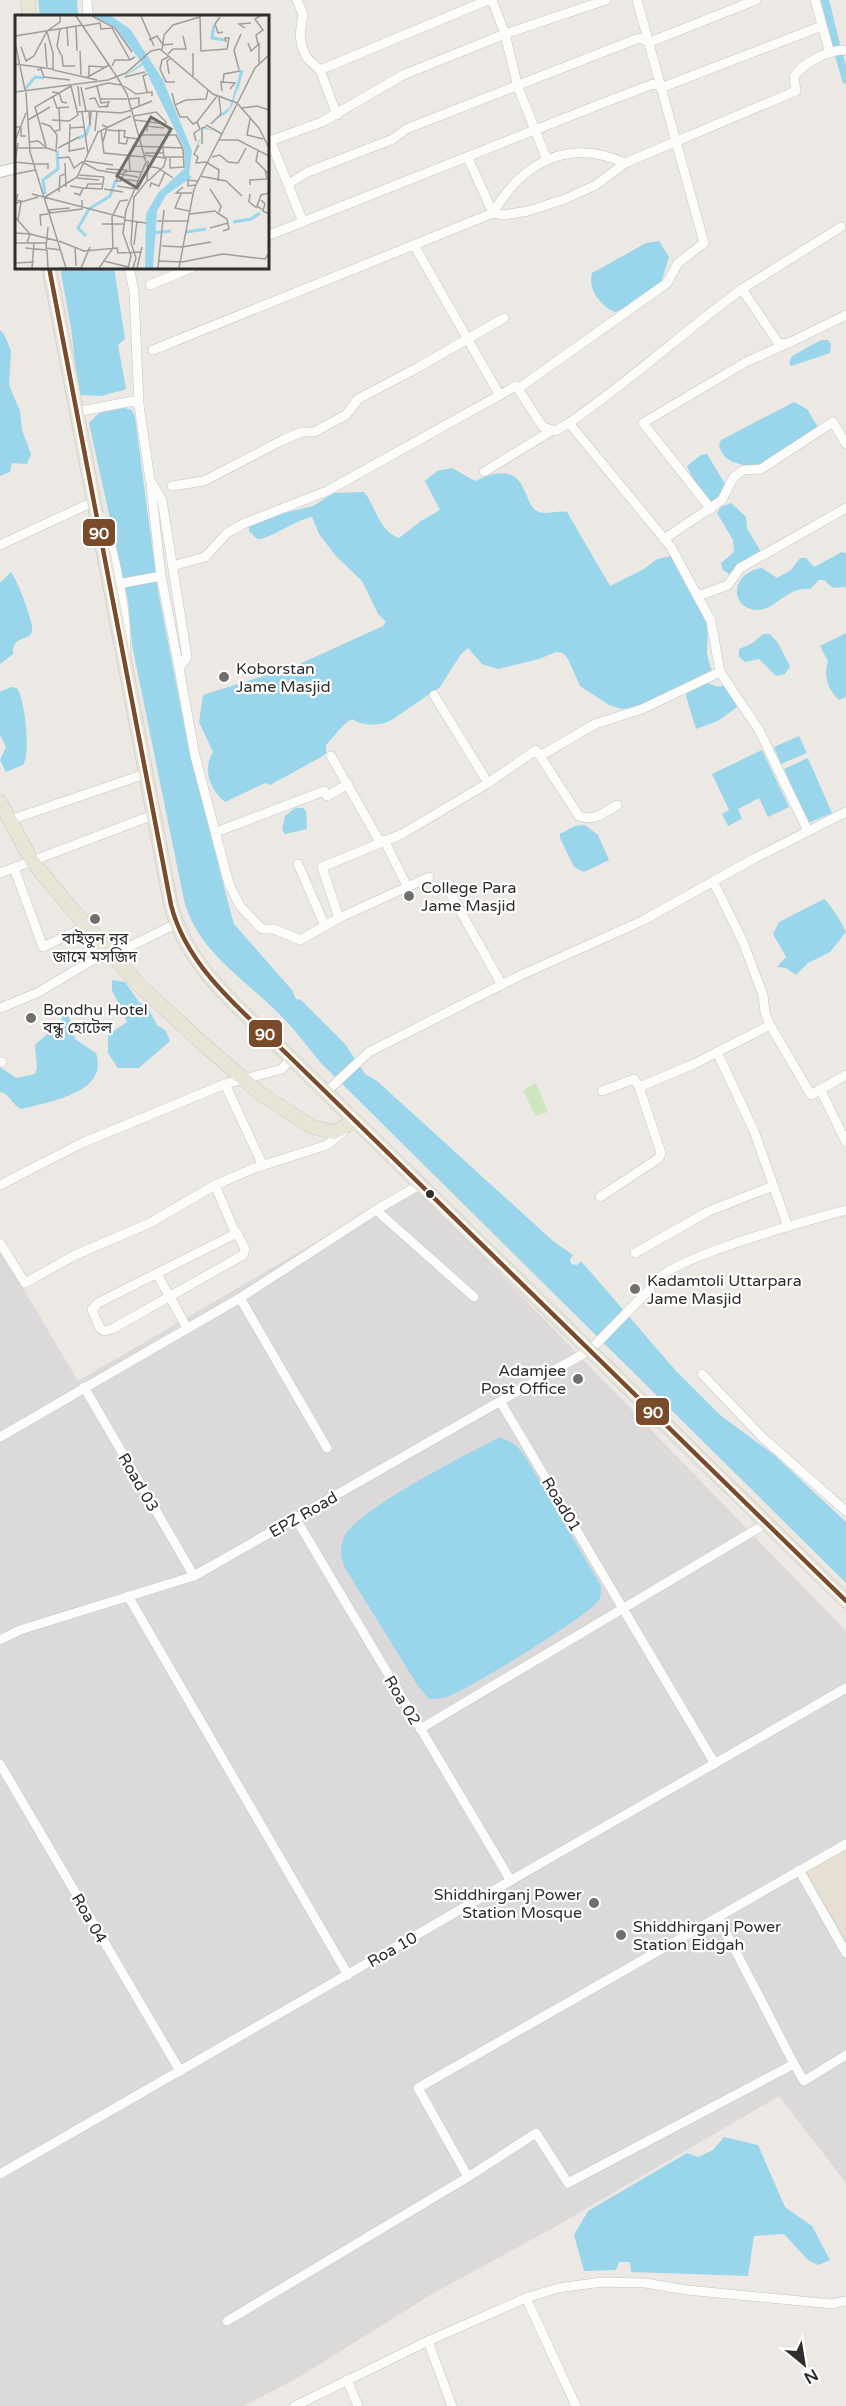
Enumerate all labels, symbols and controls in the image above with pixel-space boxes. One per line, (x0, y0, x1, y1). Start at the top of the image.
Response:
inset map (15, 15, 268, 268)
line badge: 90 (82, 518, 116, 547)
text: 90 (89, 524, 109, 544)
place label: Koborstan Jame Masjid (236, 659, 331, 697)
marker: Koborstan Jame Masjid (217, 670, 231, 684)
place label: College Para Jame Masjid (421, 878, 516, 916)
marker: College Para Jame Masjid (402, 889, 416, 903)
marker: বাইতুন নূর জামে মসজিদ (88, 912, 102, 926)
place label: বাইতুন নূর জামে মসজিদ (52, 929, 138, 967)
place label: Bondhu Hotel বন্ধু হোটেল (42, 1000, 148, 1038)
marker: Bondhu Hotel বন্ধু হোটেল (24, 1011, 38, 1025)
line badge: 90 (248, 1019, 283, 1048)
text: 90 (255, 1025, 275, 1045)
unlabelled marker (424, 1188, 436, 1200)
place label: Kadamtoli Uttarpara Jame Masjid (647, 1271, 802, 1309)
marker: Kadamtoli Uttarpara Jame Masjid (628, 1282, 642, 1296)
place label: Adamjee Post Office (481, 1361, 566, 1399)
marker: Adamjee Post Office (571, 1372, 585, 1386)
line badge: 90 (635, 1397, 670, 1426)
text: 90 (643, 1403, 663, 1423)
street label: Road 03 (113, 1450, 163, 1515)
street label: Road01 (537, 1474, 585, 1536)
street label: EPZ Road (266, 1487, 341, 1542)
street label: Roa 02 (380, 1672, 425, 1729)
place label: Shiddhirganj Power Station Mosque (434, 1885, 583, 1923)
street label: Roa 04 (67, 1890, 111, 1947)
marker: Shiddhirganj Power Station Mosque (587, 1896, 601, 1910)
place label: Shiddhirganj Power Station Eidgah (633, 1917, 782, 1955)
street label: Roa 10 (364, 1928, 421, 1972)
marker: Shiddhirganj Power Station Eidgah (614, 1928, 628, 1942)
north arrow (774, 2334, 834, 2394)
text: N (800, 2364, 822, 2388)

